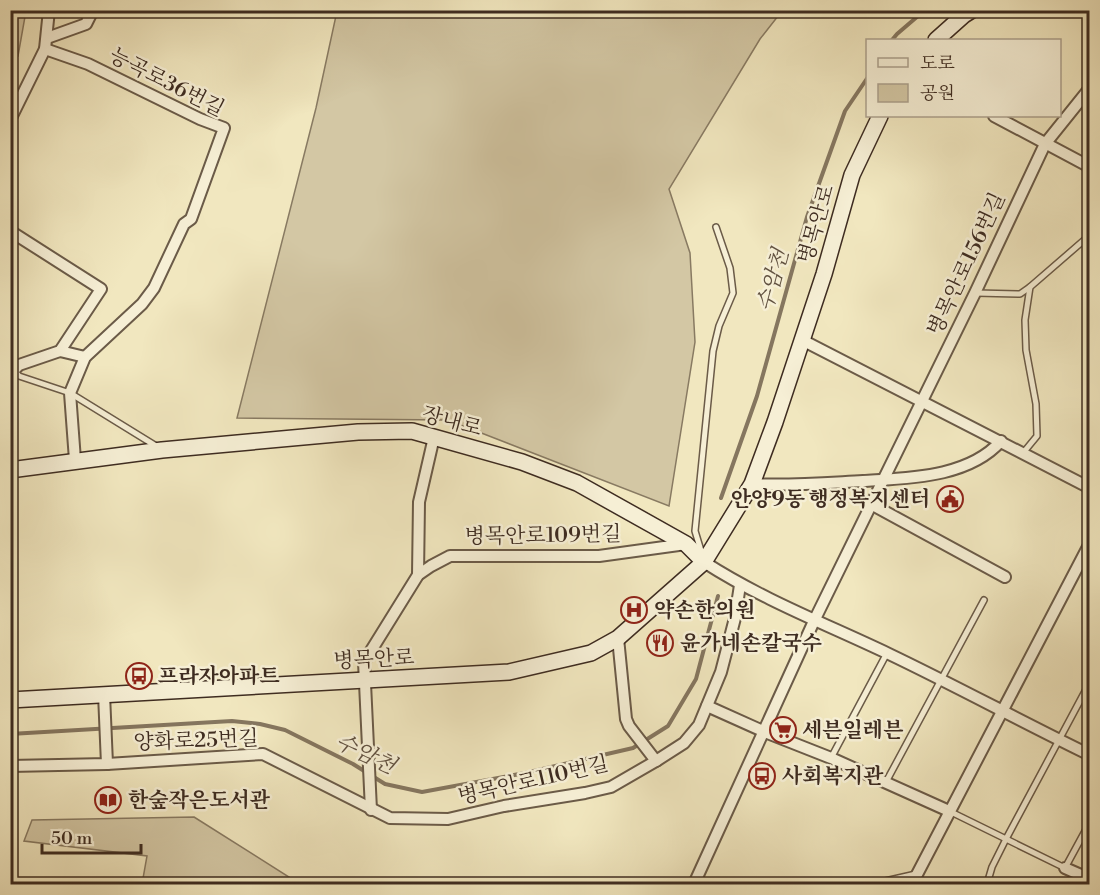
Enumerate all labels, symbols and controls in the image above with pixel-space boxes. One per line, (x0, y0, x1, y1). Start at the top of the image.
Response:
legend (866, 39, 1061, 117)
street label: 능곡로36번길 (105, 43, 228, 123)
text: 도로 (920, 52, 955, 75)
text: 공원 (920, 82, 955, 105)
street label: 병목안로 (793, 182, 841, 267)
street label: 병목안로156번길 (922, 189, 1011, 340)
water label: 수암천 (752, 244, 796, 315)
street label: 장내로 (419, 402, 484, 442)
public building icon: 안양9동 행정복지센터 (935, 484, 965, 514)
place label: 안양9동 행정복지센터 (731, 487, 930, 513)
street label: 병목안로109번길 (464, 522, 622, 550)
hospital icon: 약손한의원 (619, 595, 649, 625)
place label: 약손한의원 (654, 598, 755, 624)
restaurant icon: 윤가네손칼국수 (645, 628, 675, 658)
place label: 윤가네손칼국수 (680, 631, 822, 657)
street label: 병목안로 (333, 645, 415, 675)
bus stop icon: 프라자아파트 (124, 661, 154, 691)
place label: 프라자아파트 (158, 664, 280, 690)
supermarket icon: 세븐일레븐 (768, 715, 798, 745)
place label: 세븐일레븐 (802, 718, 903, 744)
street label: 양화로25번길 (133, 726, 259, 756)
water label: 수암천 (331, 728, 401, 781)
street label: 병목안로110번길 (455, 751, 611, 811)
bus stop icon: 사회복지관 (747, 761, 777, 791)
place label: 사회복지관 (782, 764, 884, 790)
library icon: 한숲작은도서관 (93, 785, 123, 815)
place label: 한숲작은도서관 (128, 788, 271, 814)
scale bar (42, 817, 141, 855)
text: 50 m (51, 827, 93, 850)

